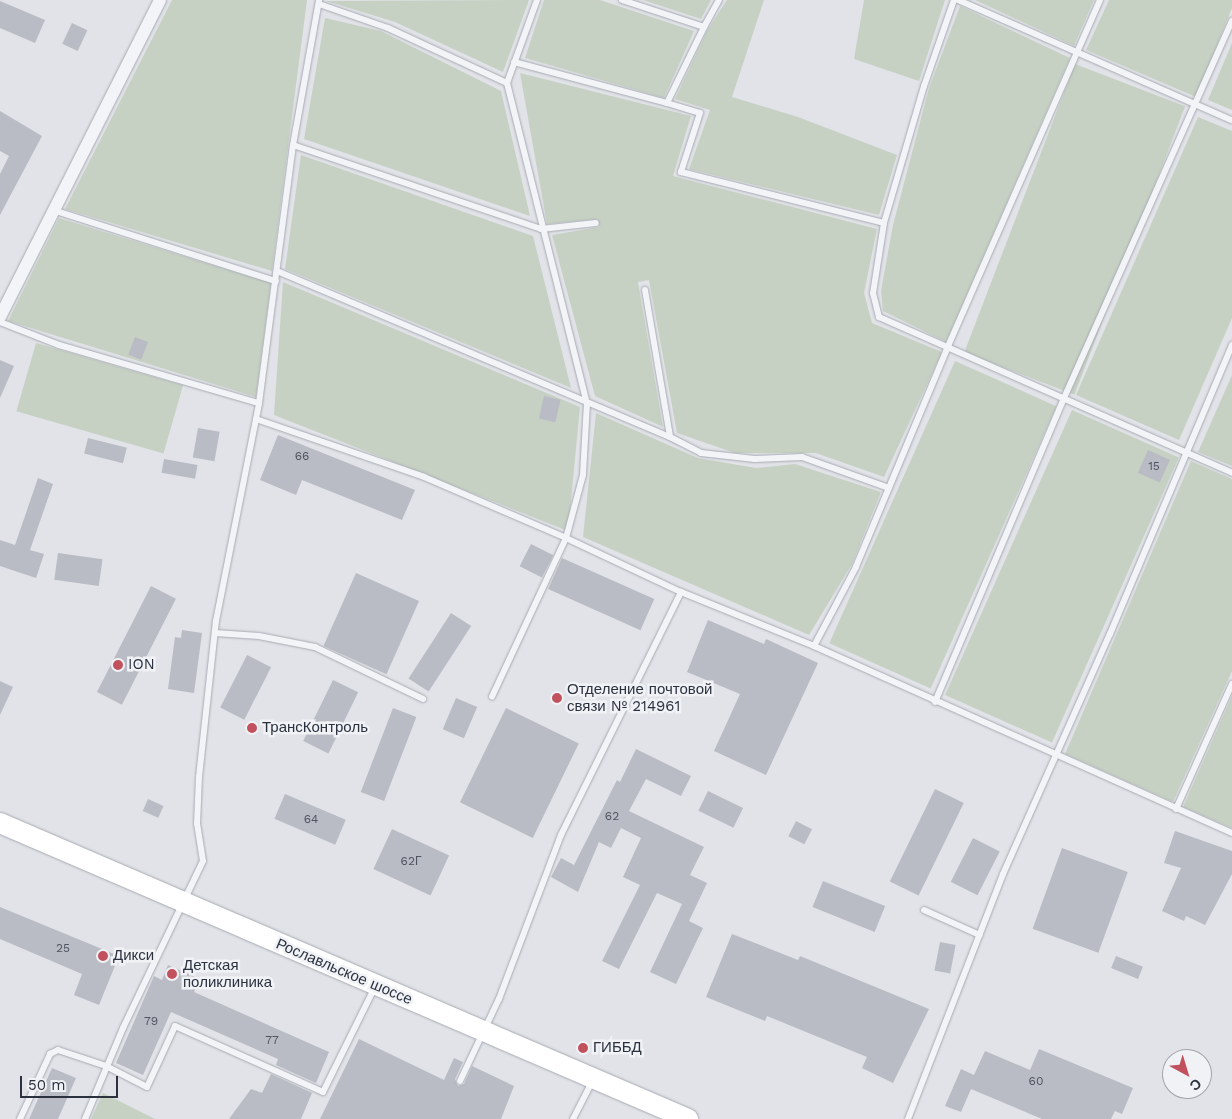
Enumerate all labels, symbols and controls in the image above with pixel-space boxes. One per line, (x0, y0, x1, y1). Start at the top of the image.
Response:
house number: 66 (295, 450, 309, 464)
house number: 15 (1148, 460, 1160, 474)
place label: ION (128, 656, 155, 674)
marker: ION (112, 659, 124, 671)
place label: Отделение почтовой связи № 214961 (567, 680, 712, 715)
marker: Отделение почтовой связи № 214961 (551, 692, 563, 704)
place label: ТрансКонтроль (262, 719, 368, 737)
marker: ТрансКонтроль (246, 722, 258, 734)
house number: 62 (605, 810, 619, 824)
house number: 64 (304, 813, 318, 827)
house number: 62Г (401, 855, 421, 869)
street label: Рославльское шоссе (273, 935, 415, 1009)
house number: 25 (56, 942, 70, 956)
place label: Дикси (113, 947, 154, 965)
marker: Дикси (97, 950, 109, 962)
place label: Детская поликлиника (183, 956, 272, 991)
marker: Детская поликлиника (165, 967, 179, 981)
house number: 79 (144, 1015, 158, 1029)
house number: 77 (265, 1034, 279, 1048)
place label: ГИББД (593, 1039, 642, 1057)
marker: ГИББД (577, 1042, 589, 1054)
north arrow (1162, 1049, 1212, 1099)
scale bar (22, 1066, 120, 1098)
house number: 60 (1029, 1075, 1043, 1089)
text: С (1187, 1075, 1205, 1094)
text: 50 m (28, 1076, 65, 1094)

